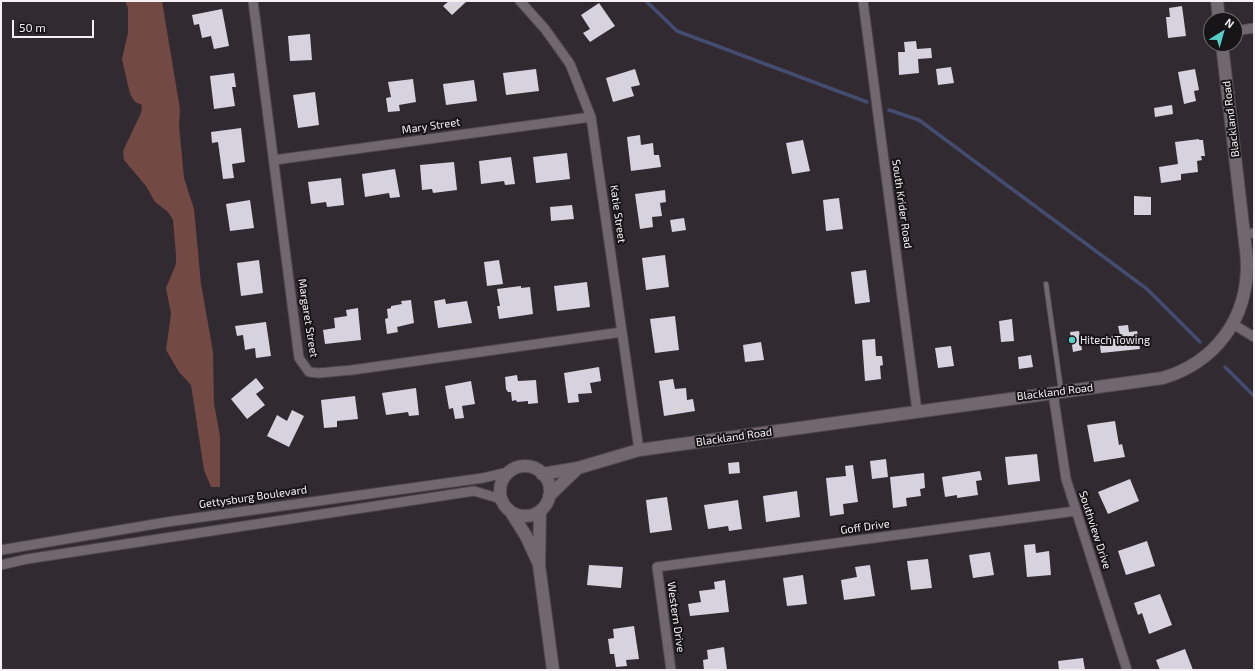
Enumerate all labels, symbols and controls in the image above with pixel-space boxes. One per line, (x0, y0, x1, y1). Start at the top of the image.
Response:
scale bar (14, 12, 96, 38)
north arrow (1203, 12, 1243, 52)
text: N (1223, 15, 1237, 30)
text: 50 m (19, 20, 46, 34)
street label: Blackland Road (1220, 80, 1242, 158)
street label: Mary Street (401, 115, 461, 137)
street label: South Krider Road (889, 159, 915, 249)
street label: Katie Street (607, 184, 629, 244)
street label: Margaret Street (295, 278, 321, 358)
place label: Hitech Towing (1080, 333, 1150, 347)
marker: Hitech Towing (1067, 335, 1077, 345)
street label: Blackland Road (1016, 381, 1094, 403)
street label: Blackland Road (695, 425, 773, 449)
street label: Gettysburg Boulevard (198, 483, 308, 511)
street label: Southview Drive (1076, 489, 1114, 571)
street label: Goff Drive (840, 517, 890, 537)
street label: Western Drive (665, 581, 687, 653)

